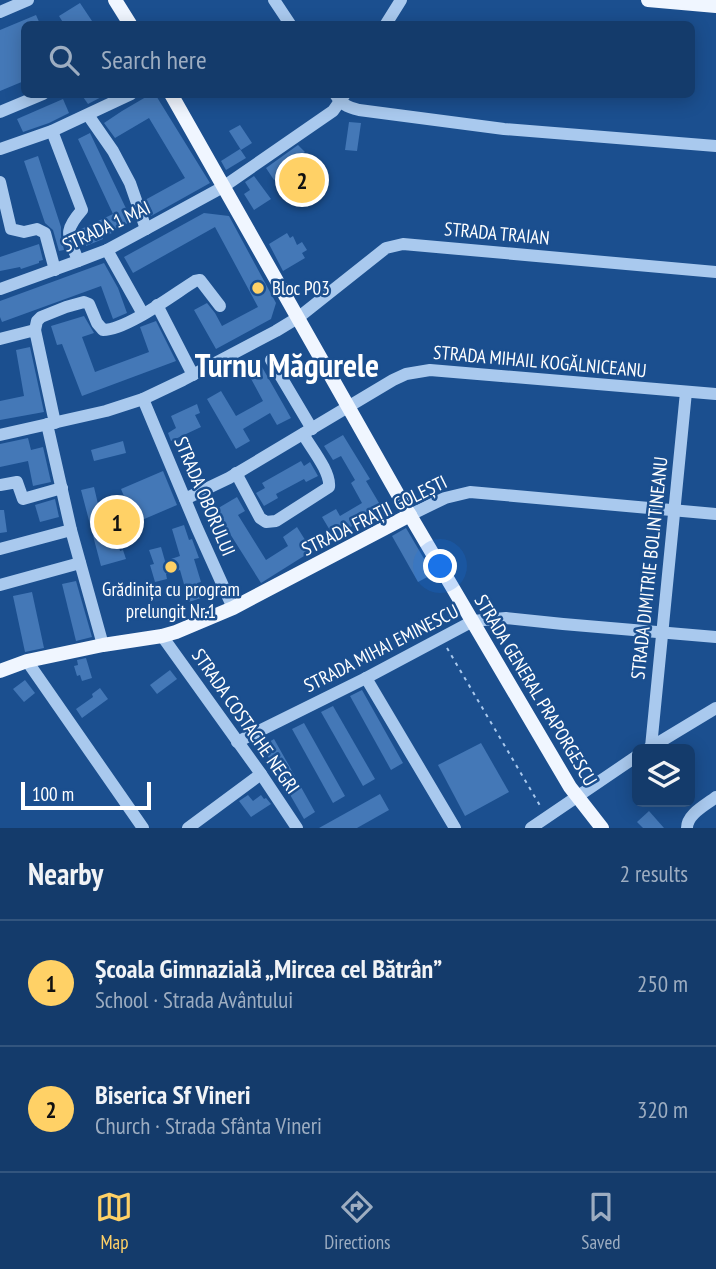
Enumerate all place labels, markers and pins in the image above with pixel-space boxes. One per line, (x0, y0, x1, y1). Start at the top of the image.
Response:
pin: 2 (279, 154, 325, 206)
place label: Bloc P03 (272, 276, 330, 300)
marker: Bloc P03 (250, 280, 266, 296)
pin: 1 (94, 496, 140, 548)
marker: Grădinița cu program prelungit Nr.1 (163, 559, 179, 575)
place label: Grădinița cu program prelungit Nr.1 (102, 577, 240, 623)

